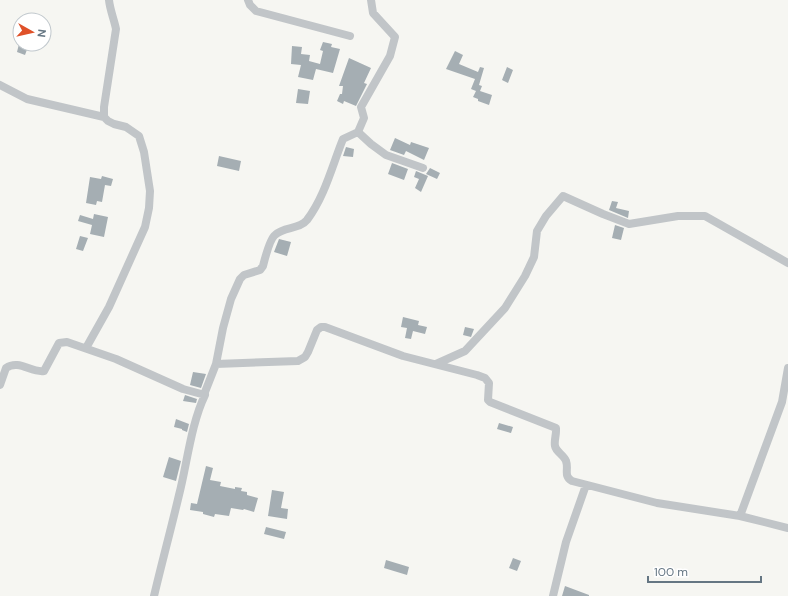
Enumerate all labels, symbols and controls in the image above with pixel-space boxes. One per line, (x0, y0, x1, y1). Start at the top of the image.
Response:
north arrow (12, 12, 52, 52)
text: N (34, 28, 49, 38)
scale bar (648, 558, 761, 584)
text: 100 m (654, 564, 688, 580)

